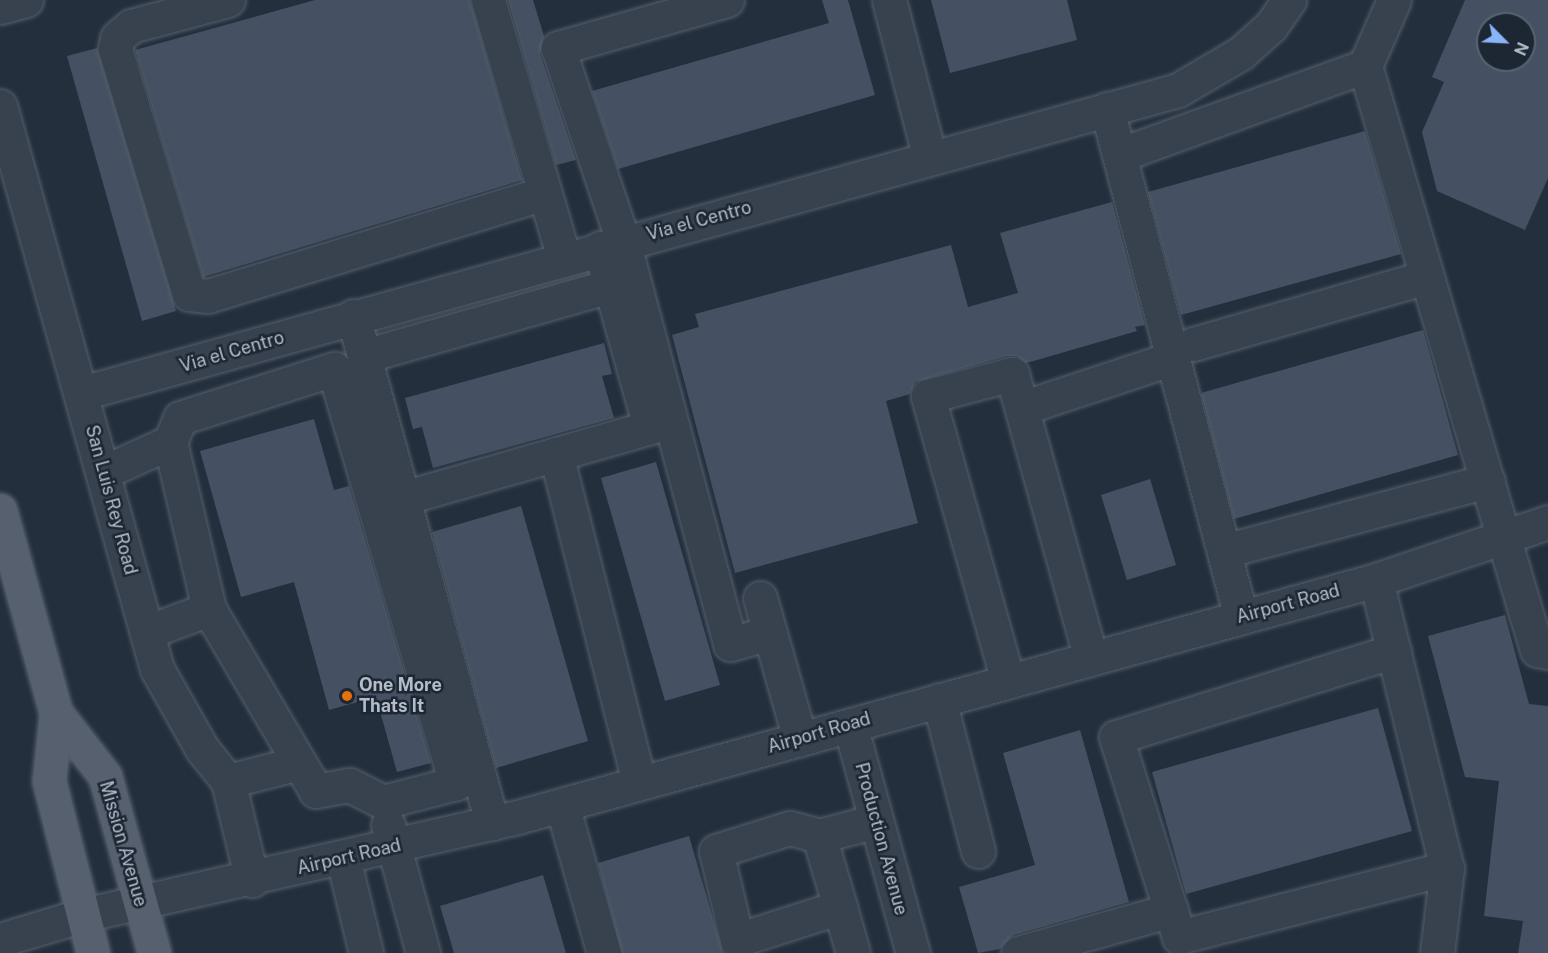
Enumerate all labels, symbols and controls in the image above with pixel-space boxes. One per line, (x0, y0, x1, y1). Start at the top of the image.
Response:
north arrow (1476, 12, 1536, 72)
text: N (1510, 39, 1532, 58)
street label: Via el Centro (644, 197, 754, 245)
street label: Via el Centro (177, 327, 287, 377)
street label: San Luis Rey Road (81, 423, 141, 577)
street label: Airport Road (1234, 580, 1342, 628)
place label: One More Thats It (359, 675, 442, 718)
marker: One More Thats It (340, 689, 354, 703)
street label: Airport Road (765, 708, 873, 758)
street label: Production Avenue (850, 760, 912, 918)
street label: Mission Avenue (95, 779, 151, 909)
street label: Airport Road (295, 835, 403, 879)

